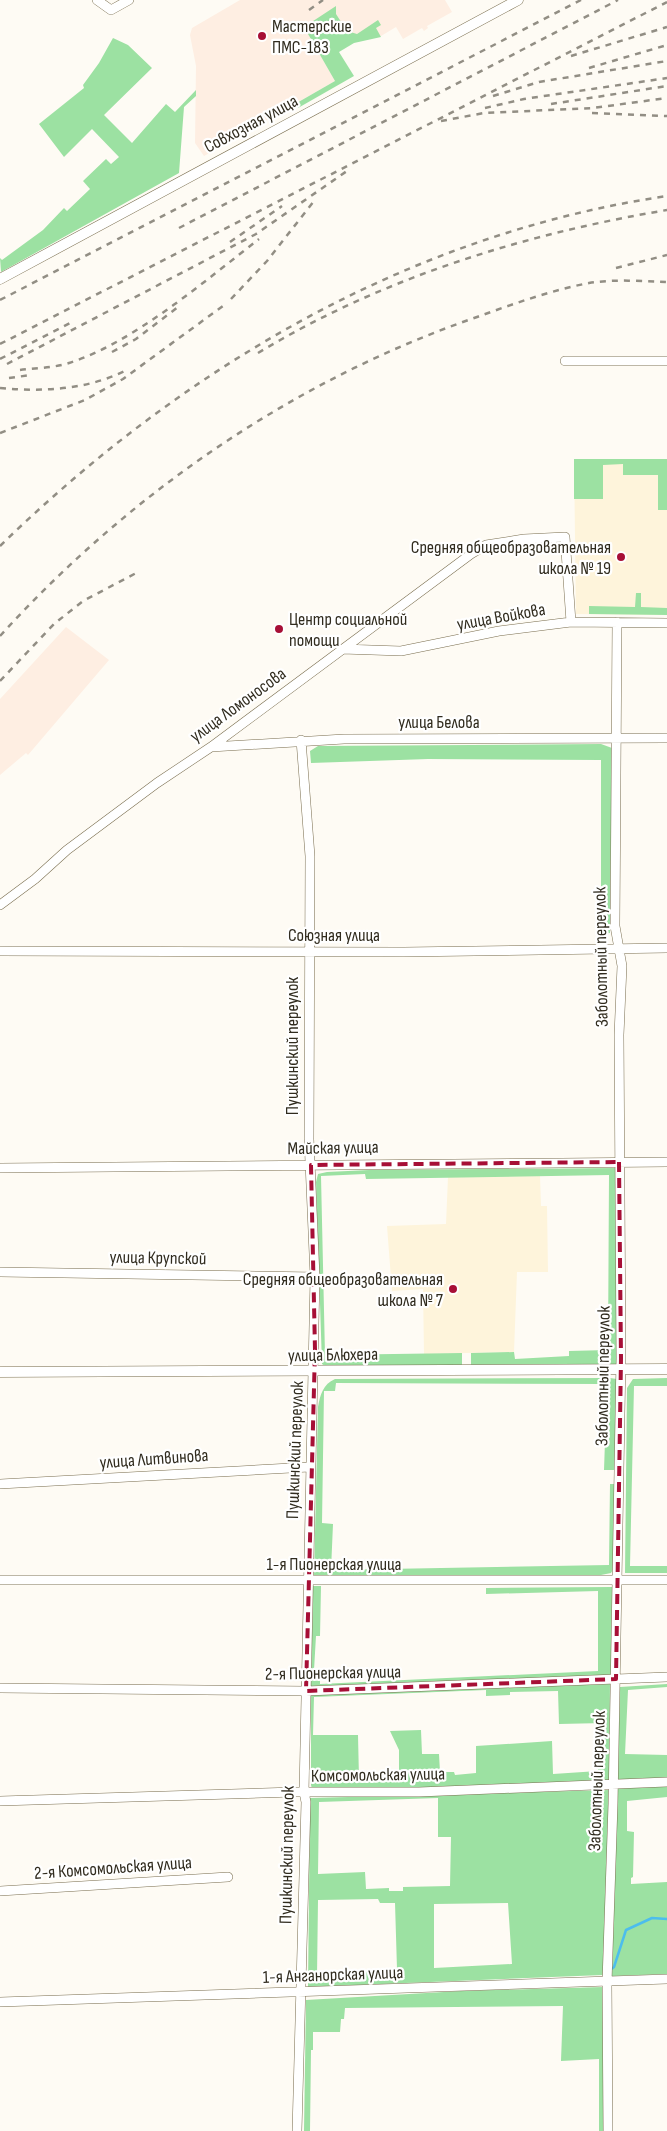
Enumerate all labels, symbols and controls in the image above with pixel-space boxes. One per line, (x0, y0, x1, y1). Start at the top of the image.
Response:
place label: Мастерские ПМС-183 (272, 16, 352, 58)
marker: Мастерские ПМС-183 (256, 30, 268, 42)
street label: Совхозная улица (200, 90, 302, 158)
place label: Средняя общеобразовательная школа № 19 (411, 537, 611, 579)
marker: Средняя общеобразовательная школа № 19 (615, 551, 627, 563)
street label: улица Войкова (455, 599, 547, 635)
place label: Центр социальной помощи (289, 609, 407, 651)
marker: Центр социальной помощи (273, 623, 285, 635)
street label: улица Ломоносова (186, 663, 290, 747)
street label: улица Белова (398, 712, 480, 733)
street label: Заболотный переулок (589, 886, 613, 1027)
street label: Союзная улица (288, 925, 380, 946)
street label: Пушкинский переулок (282, 977, 303, 1115)
street label: Майская улица (287, 1137, 379, 1159)
street label: улица Крупской (109, 1247, 207, 1269)
place label: Средняя общеобразовательная школа № 7 (243, 1269, 444, 1311)
marker: Средняя общеобразовательная школа № 7 (447, 1283, 459, 1295)
street label: Заболотный переулок (591, 1305, 615, 1446)
street label: улица Блюхера (288, 1344, 378, 1366)
street label: Пушкинский переулок (282, 1380, 308, 1519)
street label: улица Литвинова (99, 1445, 209, 1473)
street label: 1-я Пионерская улица (266, 1554, 402, 1575)
street label: 2-я Пионерская улица (265, 1661, 401, 1685)
street label: Заболотный переулок (584, 1710, 610, 1852)
street label: Комсомольская улица (311, 1763, 445, 1787)
street label: Пушкинский переулок (275, 1785, 299, 1924)
street label: 2-я Комсомольская улица (33, 1852, 193, 1884)
street label: 1-я Анганорская улица (263, 1962, 404, 1988)

